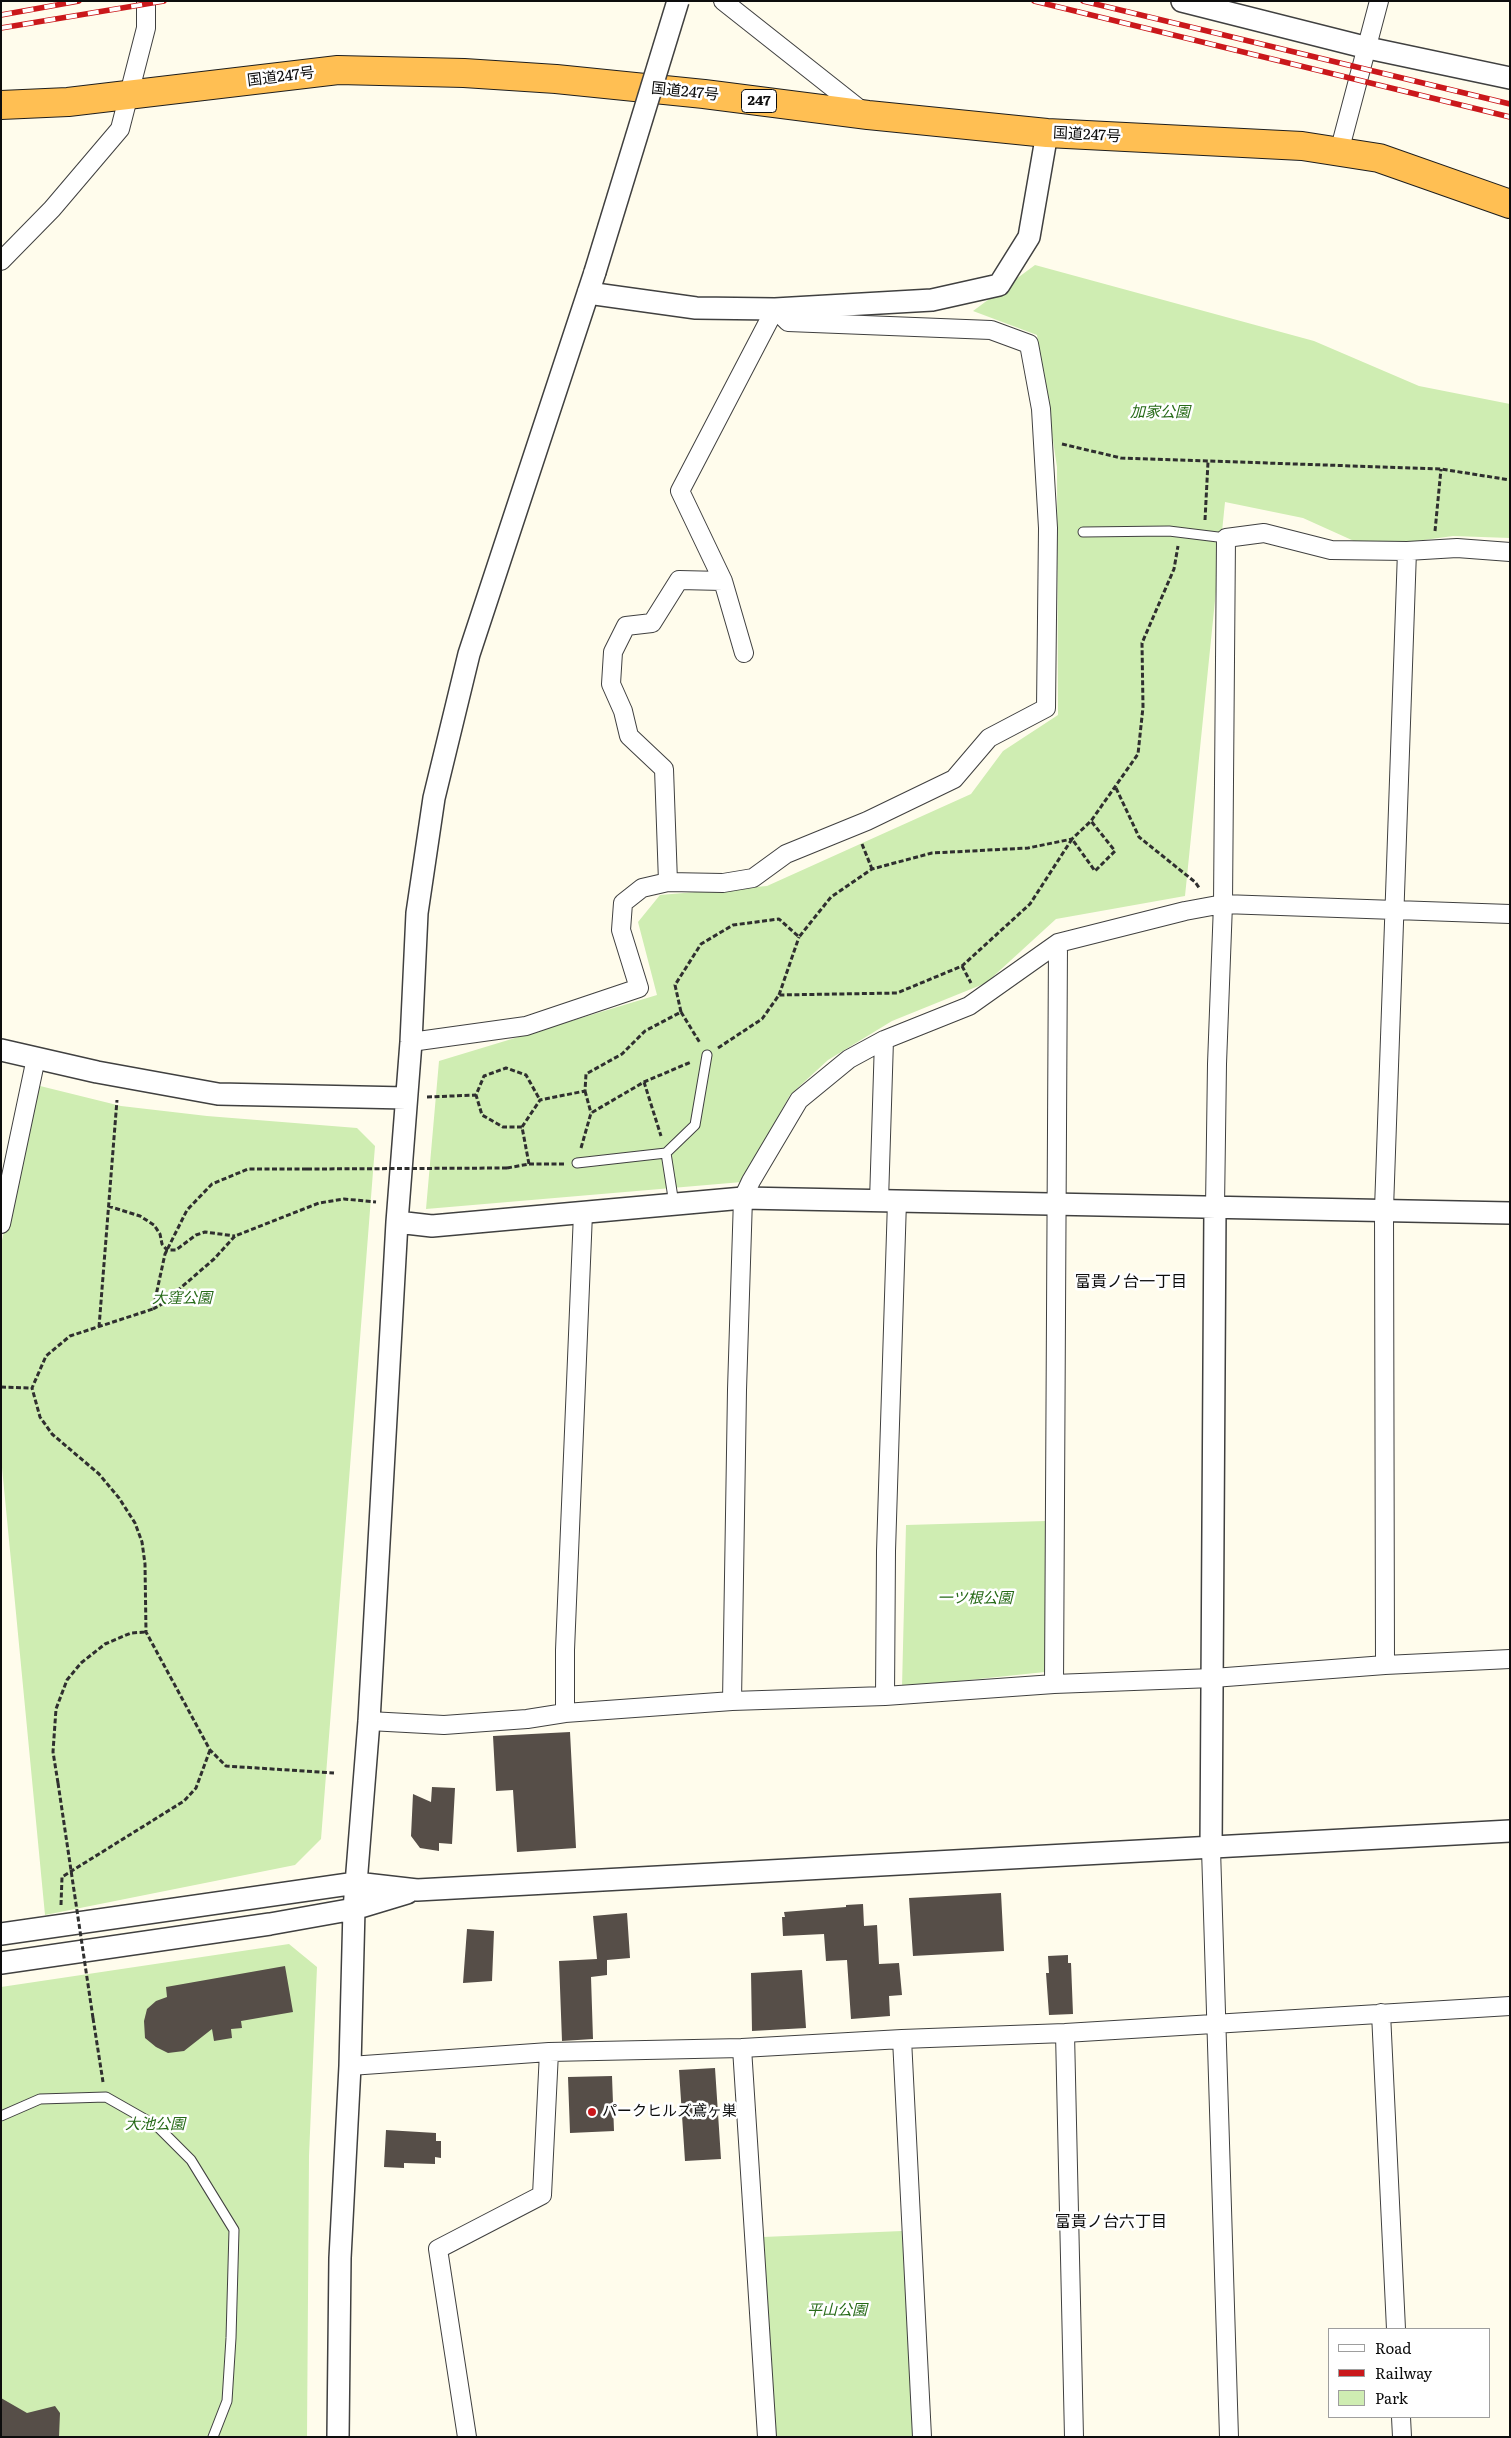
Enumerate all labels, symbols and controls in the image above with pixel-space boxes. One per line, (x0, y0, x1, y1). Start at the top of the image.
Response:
street label: 国道247号 (246, 64, 316, 90)
street label: 国道247号 (650, 79, 720, 105)
road number: 247 (742, 90, 776, 112)
street label: 国道247号 (1053, 124, 1121, 146)
park label: 加家公園 (1130, 404, 1190, 422)
district label: 富貴ノ台一丁目 (1075, 1272, 1187, 1292)
park label: 大窪公園 (152, 1290, 212, 1308)
park label: 一ツ根公園 (938, 1590, 1012, 1608)
place label: パークヒルズ鳶ヶ巣 (602, 2103, 737, 2121)
marker: パークヒルズ鳶ヶ巣 (586, 2106, 598, 2118)
park label: 大池公園 (125, 2116, 185, 2134)
district label: 富貴ノ台六丁目 (1055, 2212, 1167, 2232)
park label: 平山公園 (807, 2302, 867, 2320)
legend (1328, 2328, 1491, 2418)
text: Road (1375, 2336, 1411, 2359)
text: Railway (1375, 2361, 1432, 2384)
text: Park (1375, 2386, 1408, 2409)

